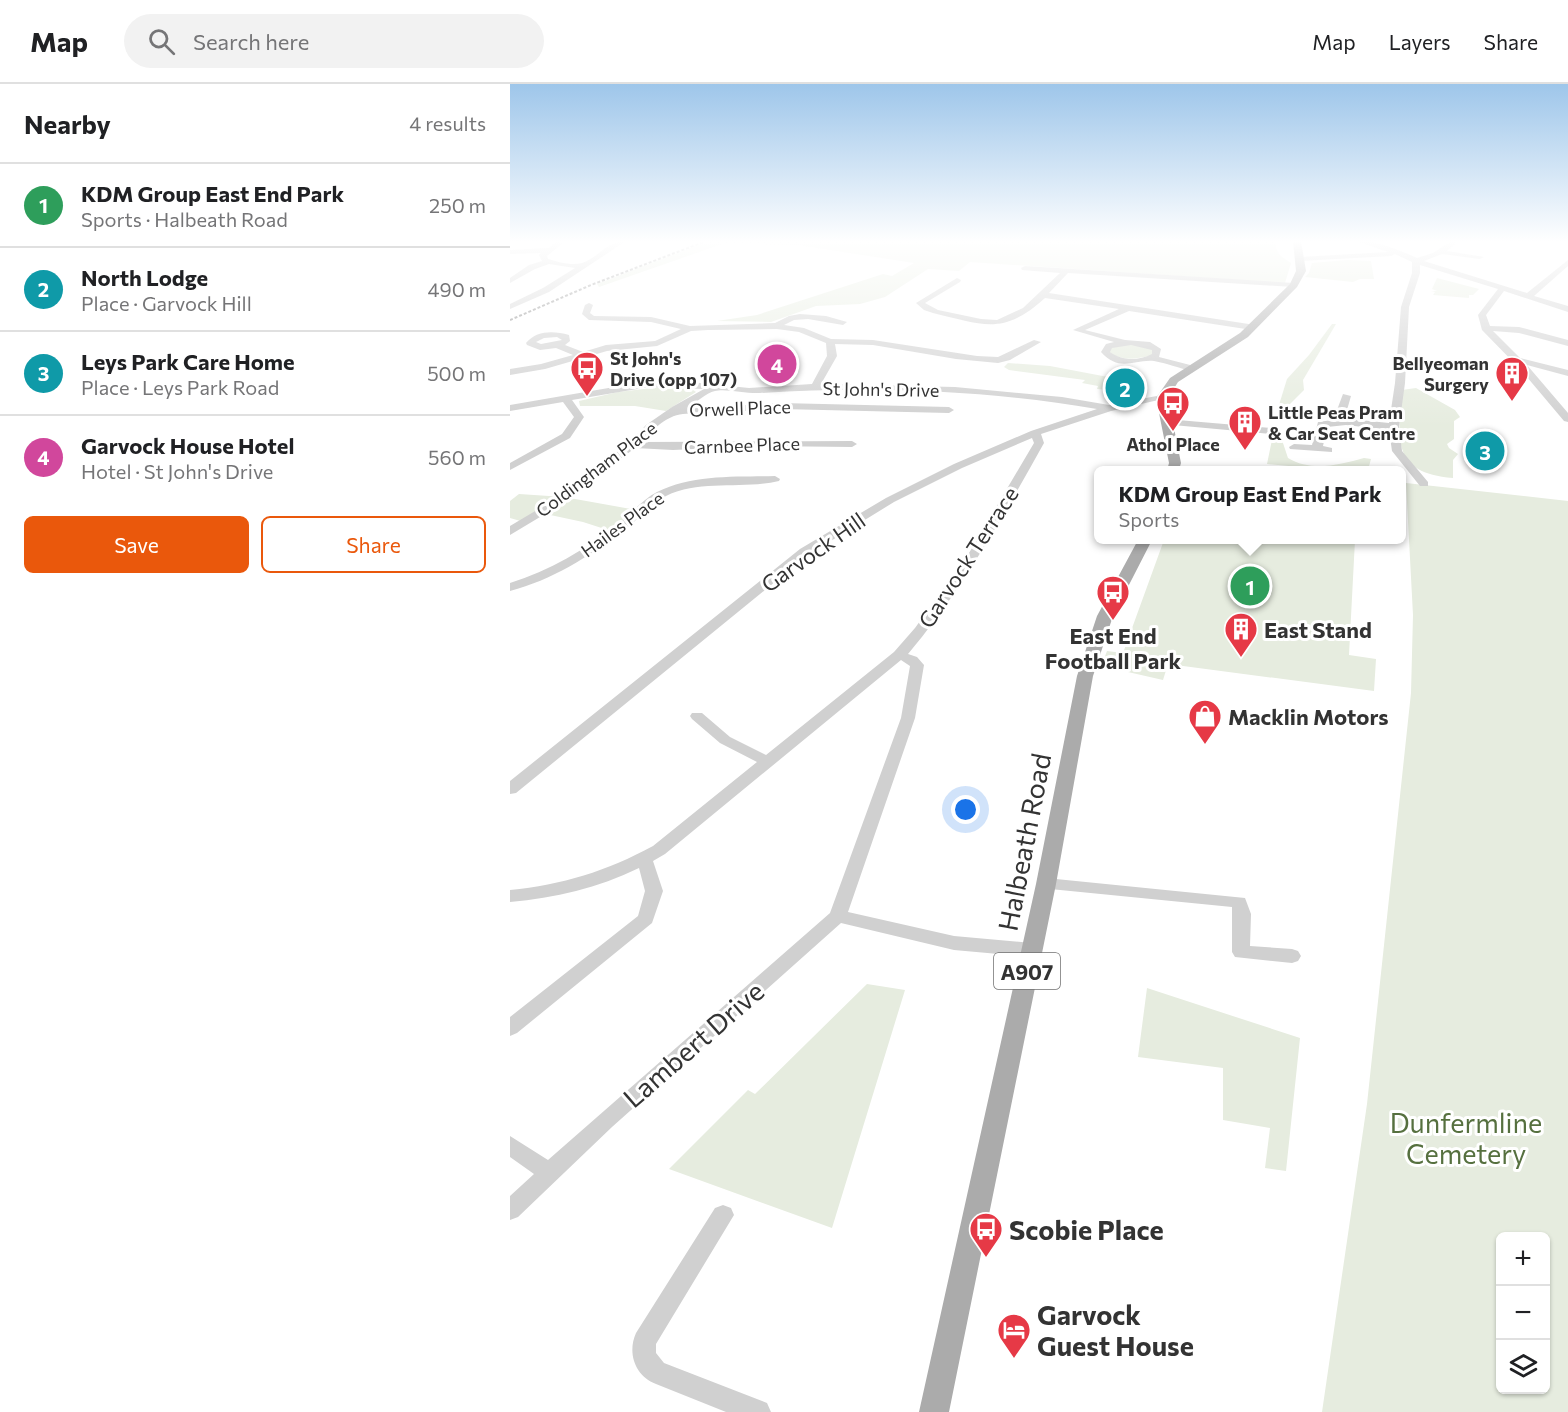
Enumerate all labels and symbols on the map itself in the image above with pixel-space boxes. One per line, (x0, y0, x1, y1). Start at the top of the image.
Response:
pin: 4 (758, 342, 796, 386)
place label: St John's Drive (opp 107) (610, 347, 737, 390)
bus stop icon: St John's Drive (opp 107) (569, 350, 605, 397)
place label: Bellyeoman Surgery (1392, 352, 1489, 395)
building icon: Bellyeoman Surgery (1494, 355, 1530, 402)
pin: 2 (1106, 366, 1144, 410)
street label: St John's Drive (823, 377, 939, 401)
bus stop icon: Athol Place (1155, 385, 1191, 432)
street label: Orwell Place (689, 395, 791, 421)
place label: Little Peas Pram & Car Seat Centre (1268, 401, 1415, 444)
building icon: Little Peas Pram & Car Seat Centre (1227, 404, 1263, 451)
street label: Coldingham Place (531, 416, 661, 522)
pin: 3 (1466, 428, 1504, 473)
street label: Carnbee Place (684, 432, 800, 458)
place label: Athol Place (1126, 433, 1220, 455)
street label: Garvock Terrace (912, 481, 1024, 633)
street label: Hailes Place (576, 487, 668, 561)
street label: Garvock Hill (756, 506, 870, 598)
pin: 1 (1230, 564, 1270, 608)
bus stop icon: East End Football Park (1095, 574, 1131, 621)
building icon: East Stand (1223, 611, 1259, 658)
place label: East Stand (1264, 616, 1372, 643)
place label: East End Football Park (1045, 622, 1182, 674)
shop icon: Macklin Motors (1187, 698, 1223, 745)
place label: Macklin Motors (1228, 703, 1388, 730)
street label: Halbeath Road (991, 750, 1057, 934)
your location (951, 795, 980, 824)
road number: A907 (994, 953, 1060, 989)
street label: Lambert Drive (616, 974, 770, 1114)
park label: Dunfermline Cemetery (1390, 1106, 1542, 1170)
bus stop icon: Scobie Place (968, 1211, 1004, 1258)
place label: Scobie Place (1009, 1213, 1164, 1246)
place label: Garvock Guest House (1037, 1298, 1194, 1362)
hotel icon: Garvock Guest House (996, 1312, 1032, 1359)

